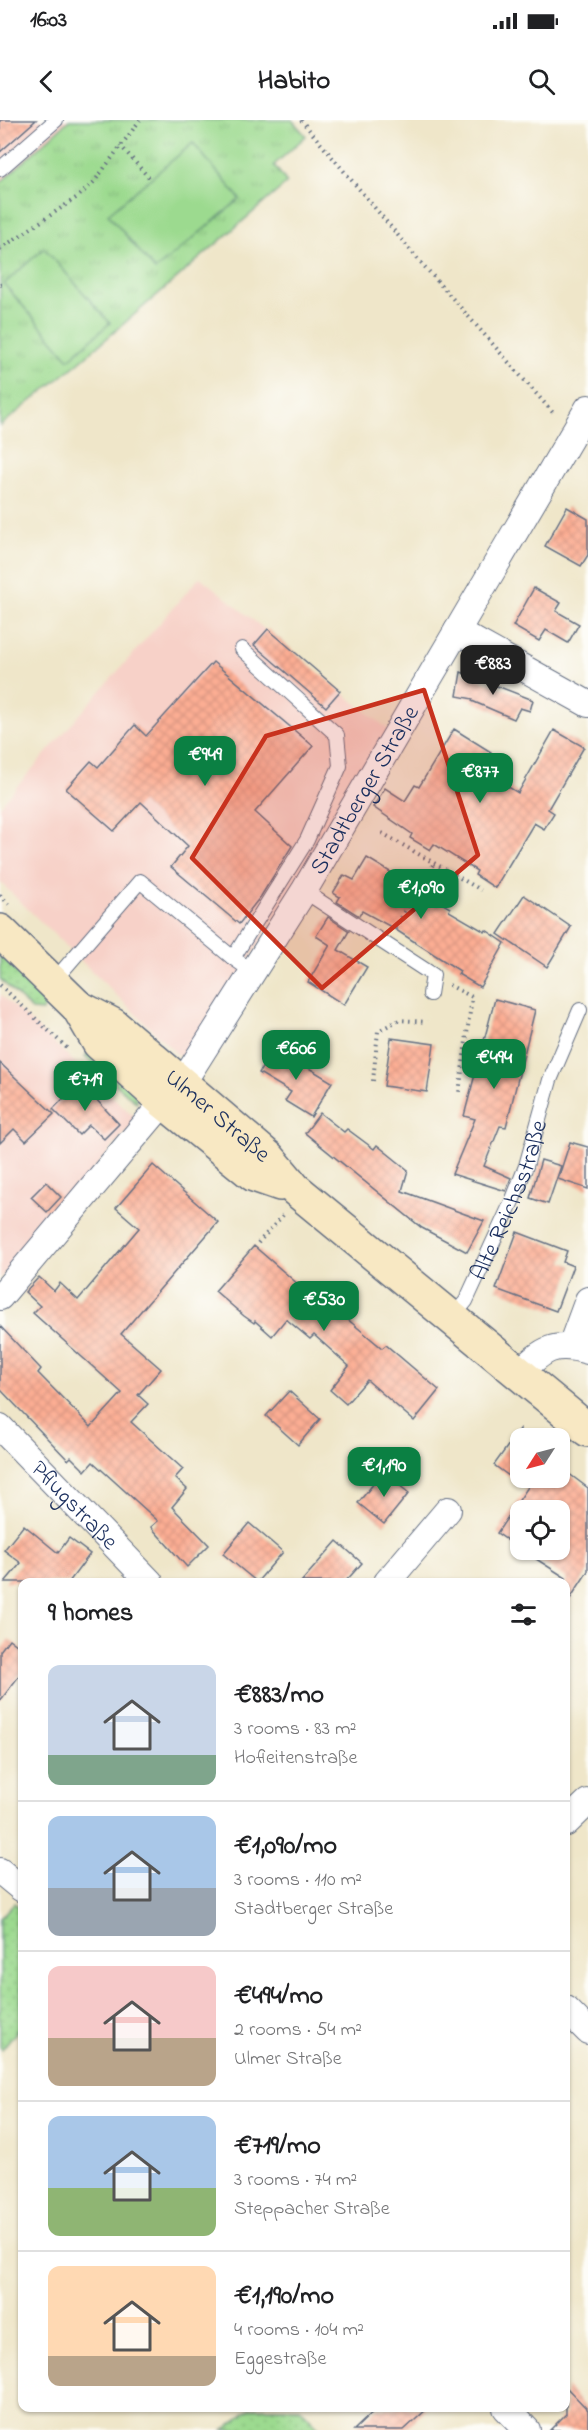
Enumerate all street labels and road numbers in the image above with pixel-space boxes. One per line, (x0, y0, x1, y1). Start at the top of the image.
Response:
street label: Stadtberger Straße (302, 699, 429, 882)
street label: Ulmer Straße (156, 1062, 278, 1172)
street label: Alte Reichsstraße (463, 1116, 558, 1287)
street label: Pflugstraße (21, 1454, 125, 1559)

